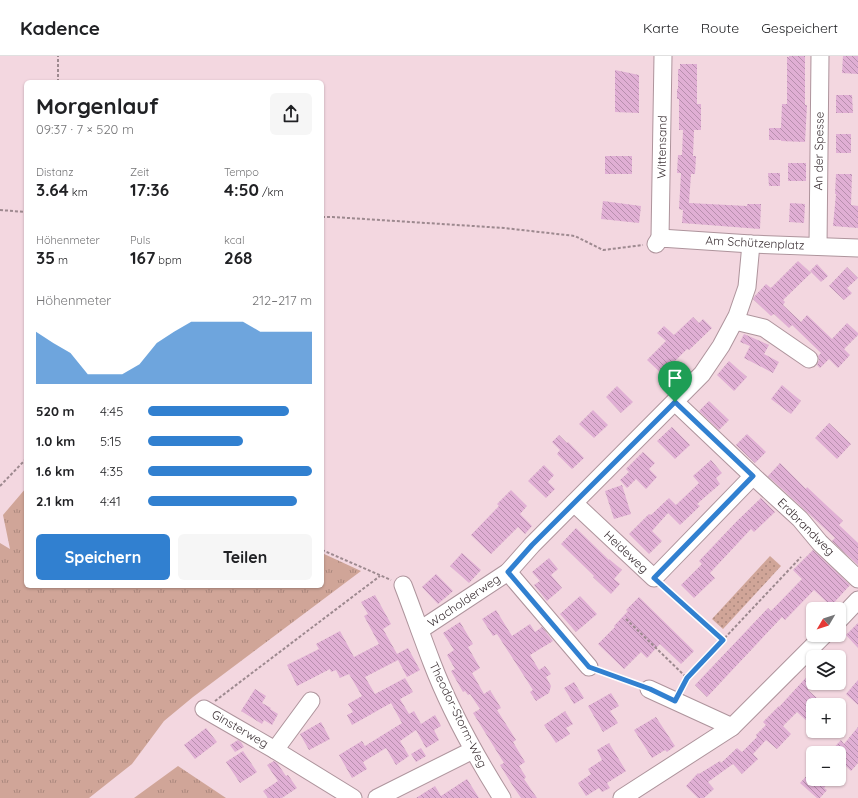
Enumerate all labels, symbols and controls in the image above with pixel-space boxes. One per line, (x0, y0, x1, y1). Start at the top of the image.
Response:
text: Kadence (20, 16, 100, 40)
text: Karte (643, 19, 679, 37)
text: Route (701, 19, 739, 37)
text: Gespeichert (761, 19, 838, 37)
text: Morgenlauf (36, 92, 159, 120)
button: share (270, 93, 312, 135)
street label: An der Spesse (810, 111, 827, 190)
street label: Wittensand (653, 115, 670, 179)
text: 09:37 · 7 × 520 m (36, 121, 134, 137)
text: Distanz (36, 165, 73, 179)
text: Zeit (130, 165, 149, 179)
text: Tempo (224, 165, 259, 179)
text: 3.64 (36, 179, 69, 200)
text: 17:36 (130, 179, 169, 200)
text: 4:50 (224, 179, 259, 200)
text: km (69, 185, 88, 199)
text: /km (259, 185, 284, 199)
street label: Am Schützenplatz (705, 232, 805, 253)
text: Höhenmeter (36, 233, 100, 247)
text: Puls (130, 233, 150, 247)
text: kcal (224, 233, 245, 247)
text: 35 (36, 247, 55, 268)
text: 167 (130, 247, 155, 268)
text: 268 (224, 247, 252, 268)
text: m (55, 253, 68, 267)
text: bpm (155, 253, 182, 267)
text: Höhenmeter (36, 292, 111, 308)
text: 212–217 m (252, 292, 312, 308)
pin (658, 361, 692, 402)
icon: arrive (664, 367, 686, 389)
text: 520 m (36, 403, 75, 419)
text: 4:45 (100, 403, 123, 419)
text: 1.0 km (36, 433, 75, 449)
text: 5:15 (100, 433, 121, 449)
text: 1.6 km (36, 463, 75, 479)
text: 4:35 (100, 463, 123, 479)
text: 2.1 km (36, 493, 74, 509)
text: 4:41 (100, 493, 121, 509)
street label: Erdbrandweg (775, 495, 838, 558)
street label: Heideweg (601, 527, 652, 576)
button: Speichern (36, 534, 170, 580)
button: Teilen (178, 534, 312, 580)
street label: Wacholderweg (425, 571, 503, 630)
north arrow (806, 602, 846, 642)
map controls (806, 602, 846, 786)
button: layers (806, 650, 846, 690)
street label: Theodor-Storm-Weg (426, 659, 491, 770)
button: + (806, 698, 846, 738)
street label: Ginsterweg (209, 706, 271, 751)
button: − (806, 746, 846, 786)

